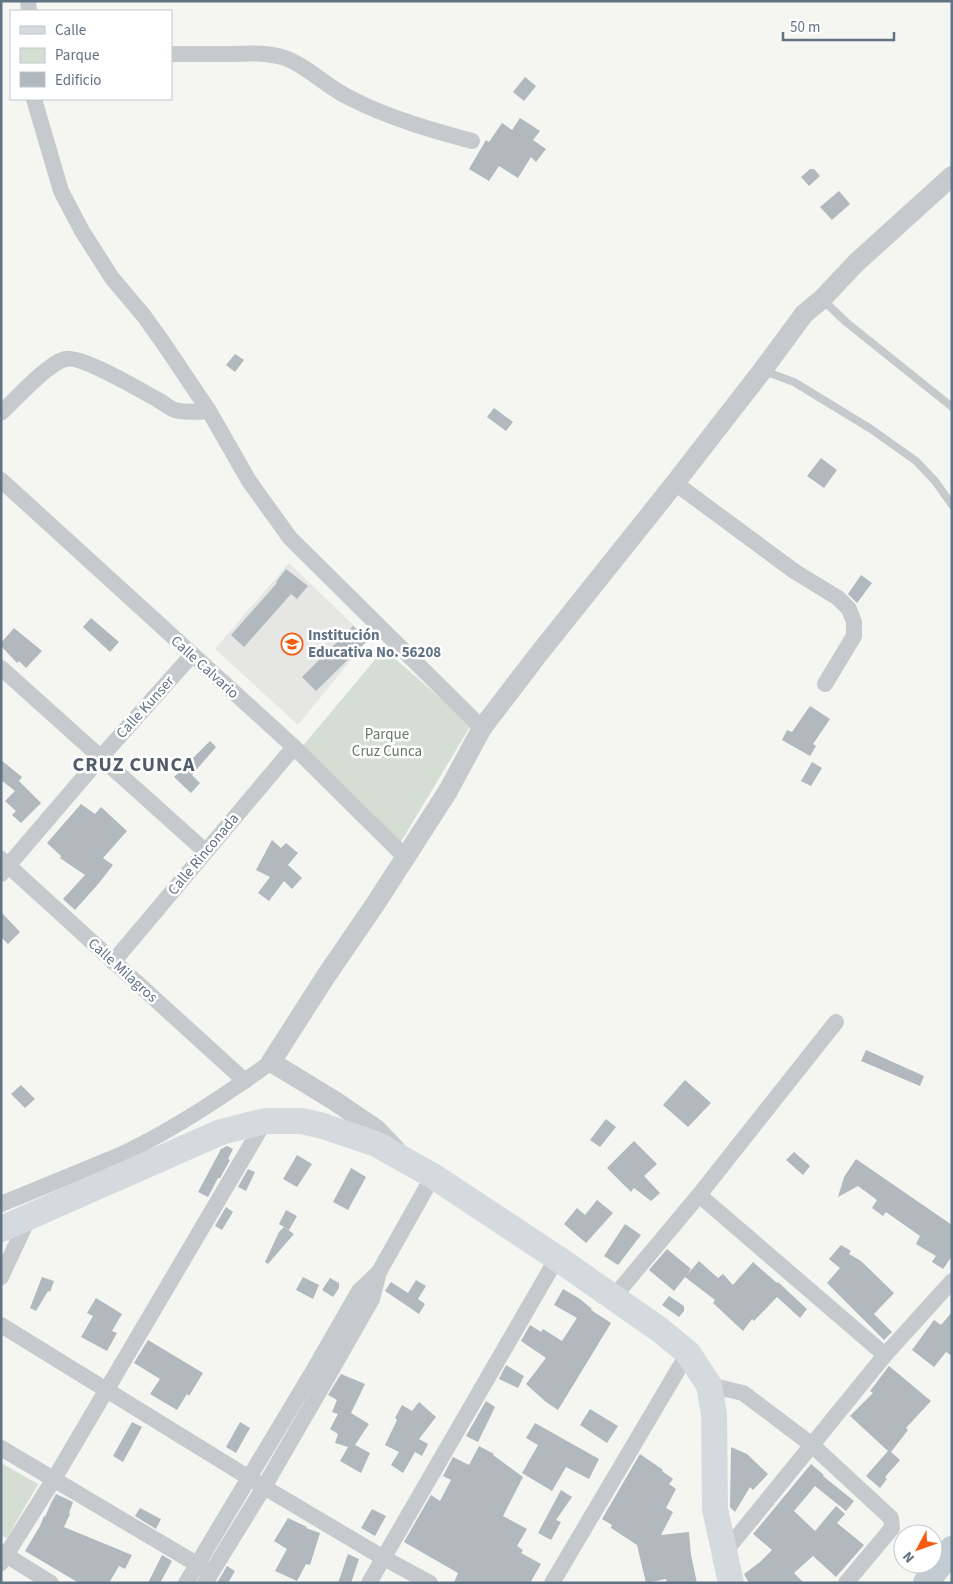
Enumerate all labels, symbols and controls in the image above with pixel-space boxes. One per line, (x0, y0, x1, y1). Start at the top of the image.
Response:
legend (10, 10, 172, 100)
scale bar (783, 10, 894, 42)
text: 50 m (790, 17, 820, 38)
text: Calle (55, 20, 86, 41)
text: Parque (55, 45, 99, 66)
text: Edificio (55, 70, 102, 91)
place label: Institución Educativa No. 56208 (308, 625, 441, 663)
street label: Calle Calvario (166, 631, 243, 704)
school or university icon: Institución Educativa No. 56208 (280, 632, 304, 656)
street label: Calle Kunser (111, 671, 180, 743)
park label: Parque Cruz Cunca (352, 724, 422, 762)
district label: CRUZ CUNCA (73, 751, 196, 779)
street label: Calle Rinconada (163, 809, 244, 900)
street label: Calle Milagros (83, 933, 162, 1007)
north arrow (893, 1524, 943, 1574)
text: N (898, 1547, 920, 1567)

